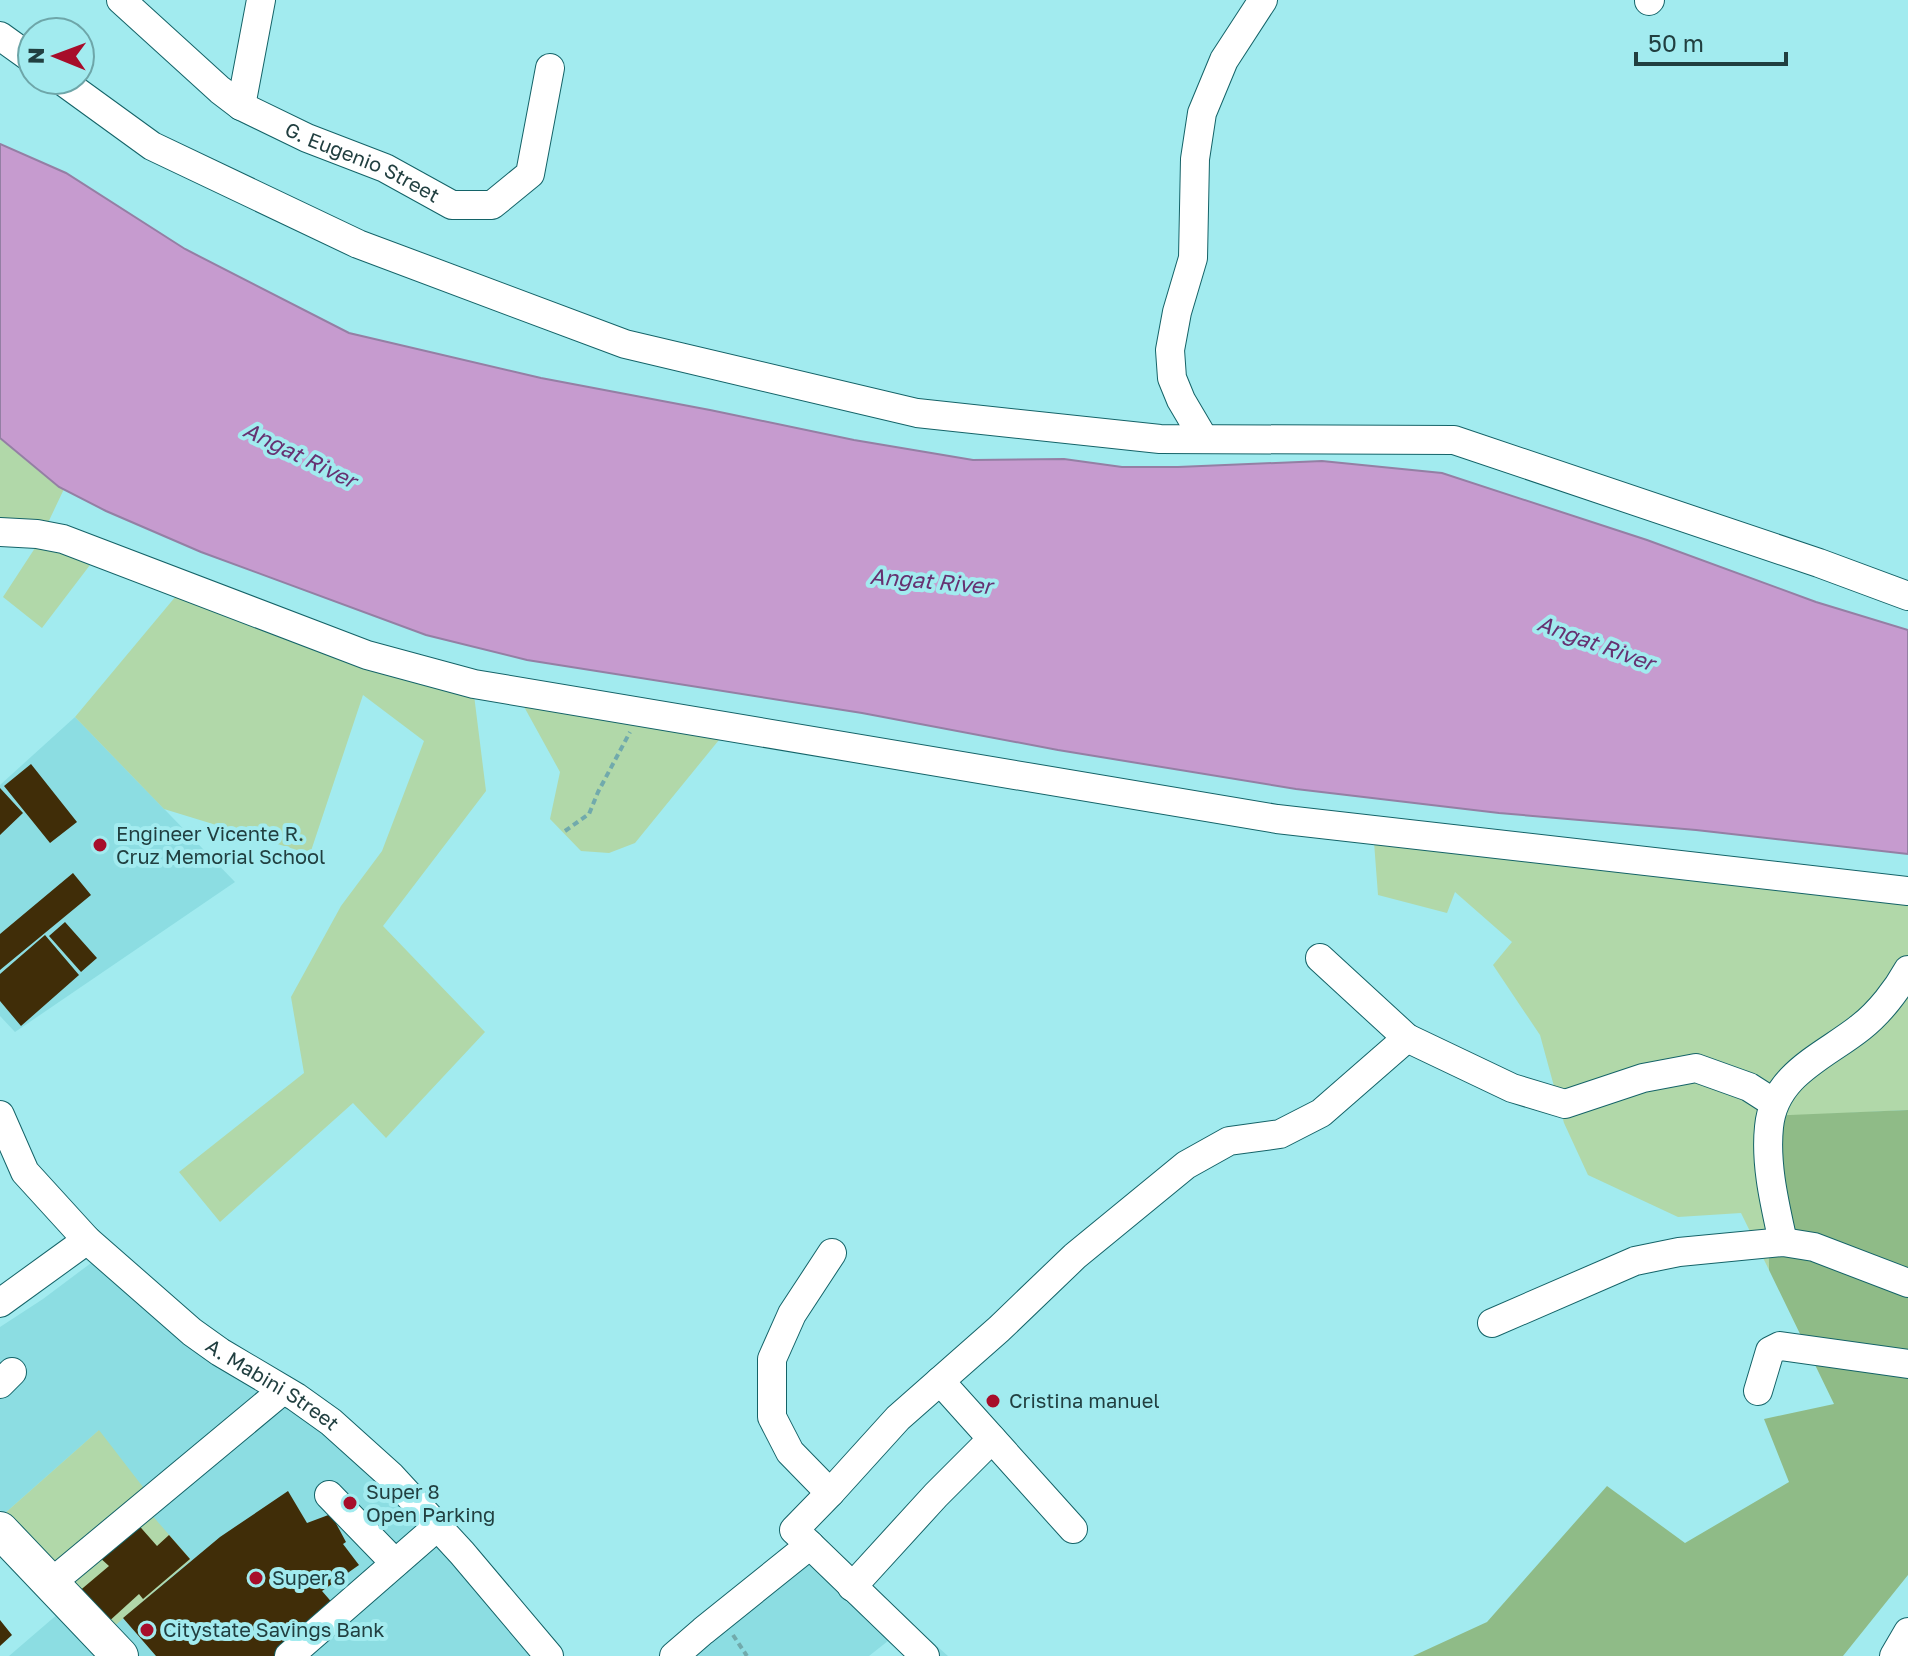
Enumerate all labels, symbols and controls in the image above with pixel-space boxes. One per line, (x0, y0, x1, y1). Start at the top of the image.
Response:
north arrow (16, 16, 96, 96)
scale bar (1636, 16, 1786, 66)
text: 50 m (1648, 28, 1704, 57)
text: N (22, 47, 49, 64)
street label: G. Eugenio Street (282, 116, 444, 207)
water label: Angat River (239, 416, 364, 495)
water label: Angat River (869, 562, 997, 600)
water label: Angat River (1534, 609, 1662, 677)
place label: Engineer Vicente R. Cruz Memorial School (116, 821, 325, 868)
marker: Engineer Vicente R. Cruz Memorial School (91, 836, 109, 854)
street label: A. Mabini Street (202, 1333, 345, 1435)
place label: Cristina manuel (1009, 1388, 1160, 1412)
marker: Cristina manuel (984, 1392, 1002, 1410)
place label: Super 8 Open Parking (366, 1479, 495, 1526)
marker: Super 8 Open Parking (341, 1494, 359, 1512)
place label: Super 8 (272, 1565, 346, 1589)
marker: Super 8 (247, 1569, 265, 1587)
place label: Citystate Savings Bank (163, 1617, 385, 1641)
marker: Citystate Savings Bank (138, 1621, 156, 1639)

